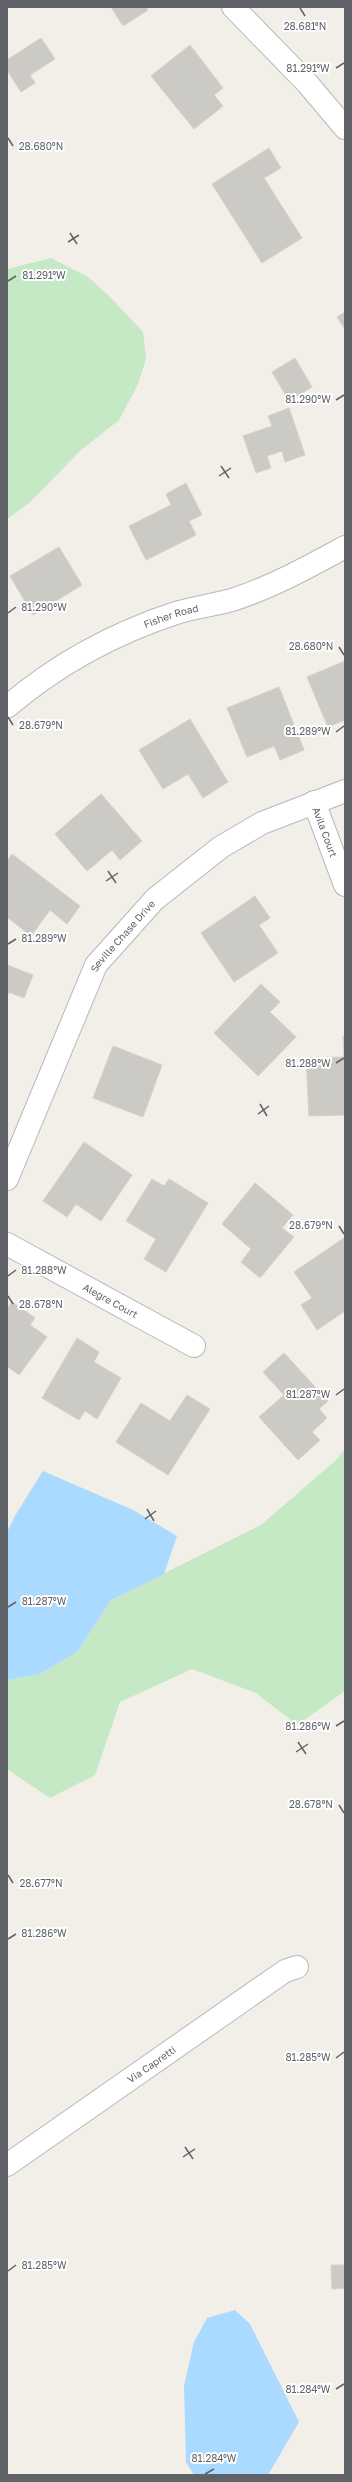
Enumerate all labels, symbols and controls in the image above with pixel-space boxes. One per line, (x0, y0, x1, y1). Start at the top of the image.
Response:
text: 28.681°N (284, 20, 326, 32)
text: 81.291°W (286, 62, 330, 74)
text: 28.680°N (19, 140, 63, 152)
text: 81.291°W (22, 269, 66, 281)
text: 81.290°W (285, 393, 331, 405)
text: 81.290°W (21, 601, 67, 613)
street label: Fisher Road (142, 602, 199, 630)
text: 28.680°N (289, 640, 333, 652)
text: 28.679°N (19, 719, 63, 731)
text: 81.289°W (285, 725, 331, 737)
street label: Avila Court (310, 805, 340, 859)
street label: Seville Chase Drive (88, 897, 157, 974)
text: 81.289°W (21, 932, 67, 944)
text: 81.288°W (285, 1057, 331, 1069)
text: 28.679°N (289, 1219, 333, 1231)
text: 81.288°W (21, 1264, 67, 1276)
street label: Alegre Court (81, 1281, 140, 1320)
text: 28.678°N (19, 1298, 63, 1310)
text: 81.287°W (286, 1388, 331, 1400)
text: 81.287°W (22, 1595, 67, 1607)
text: 81.286°W (285, 1720, 331, 1732)
text: 28.678°N (289, 1798, 333, 1810)
text: 28.677°N (19, 1877, 63, 1889)
text: 81.286°W (21, 1927, 67, 1939)
street label: Via Capretti (125, 2043, 178, 2085)
text: 81.285°W (285, 2051, 331, 2063)
text: 81.285°W (21, 2259, 67, 2271)
text: 81.284°W (286, 2383, 331, 2395)
text: 81.284°W (192, 2452, 237, 2464)

